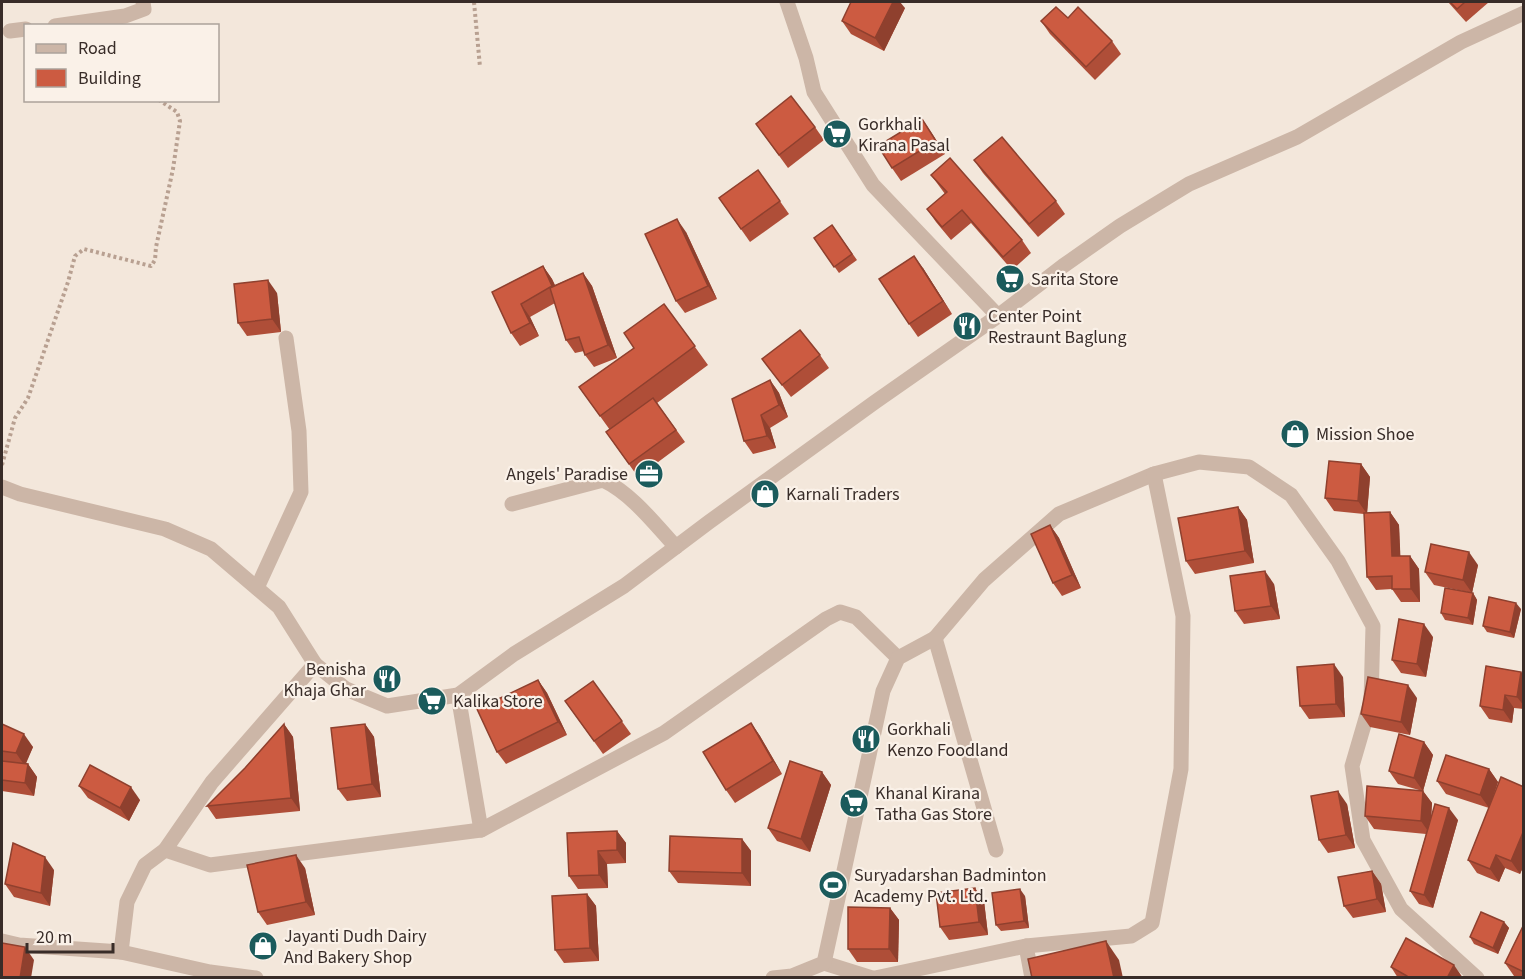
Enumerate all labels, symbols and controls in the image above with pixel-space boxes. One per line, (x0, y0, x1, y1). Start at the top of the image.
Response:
legend (24, 24, 219, 102)
text: Road (78, 36, 117, 61)
text: Building (78, 66, 141, 91)
place label: Gorkhali Kirana Pasal (858, 112, 950, 158)
supermarket icon: Gorkhali Kirana Pasal (821, 118, 853, 150)
supermarket icon: Sarita Store (994, 263, 1026, 295)
place label: Sarita Store (1031, 267, 1119, 292)
place label: Center Point Restraunt Baglung (988, 304, 1127, 350)
restaurant icon: Center Point Restraunt Baglung (951, 310, 983, 342)
shop icon: Mission Shoe (1279, 418, 1311, 450)
place label: Mission Shoe (1316, 422, 1414, 447)
office icon: Angels' Paradise (633, 458, 665, 490)
place label: Angels' Paradise (506, 462, 628, 487)
shop icon: Karnali Traders (749, 478, 781, 510)
place label: Karnali Traders (786, 482, 900, 507)
place label: Benisha Khaja Ghar (283, 657, 367, 703)
restaurant icon: Benisha Khaja Ghar (371, 663, 403, 695)
supermarket icon: Kalika Store (416, 685, 448, 717)
place label: Kalika Store (453, 689, 543, 714)
place label: Gorkhali Kenzo Foodland (887, 717, 1009, 763)
restaurant icon: Gorkhali Kenzo Foodland (850, 723, 882, 755)
place label: Khanal Kirana Tatha Gas Store (875, 781, 992, 827)
supermarket icon: Khanal Kirana Tatha Gas Store (838, 787, 870, 819)
place label: Suryadarshan Badminton Academy Pvt. Ltd. (854, 863, 1047, 909)
sports icon: Suryadarshan Badminton Academy Pvt. Ltd. (817, 869, 849, 901)
scale bar (27, 916, 112, 954)
place label: Jayanti Dudh Dairy And Bakery Shop (284, 924, 427, 970)
text: 20 m (36, 925, 72, 950)
shop icon: Jayanti Dudh Dairy And Bakery Shop (247, 930, 279, 962)

